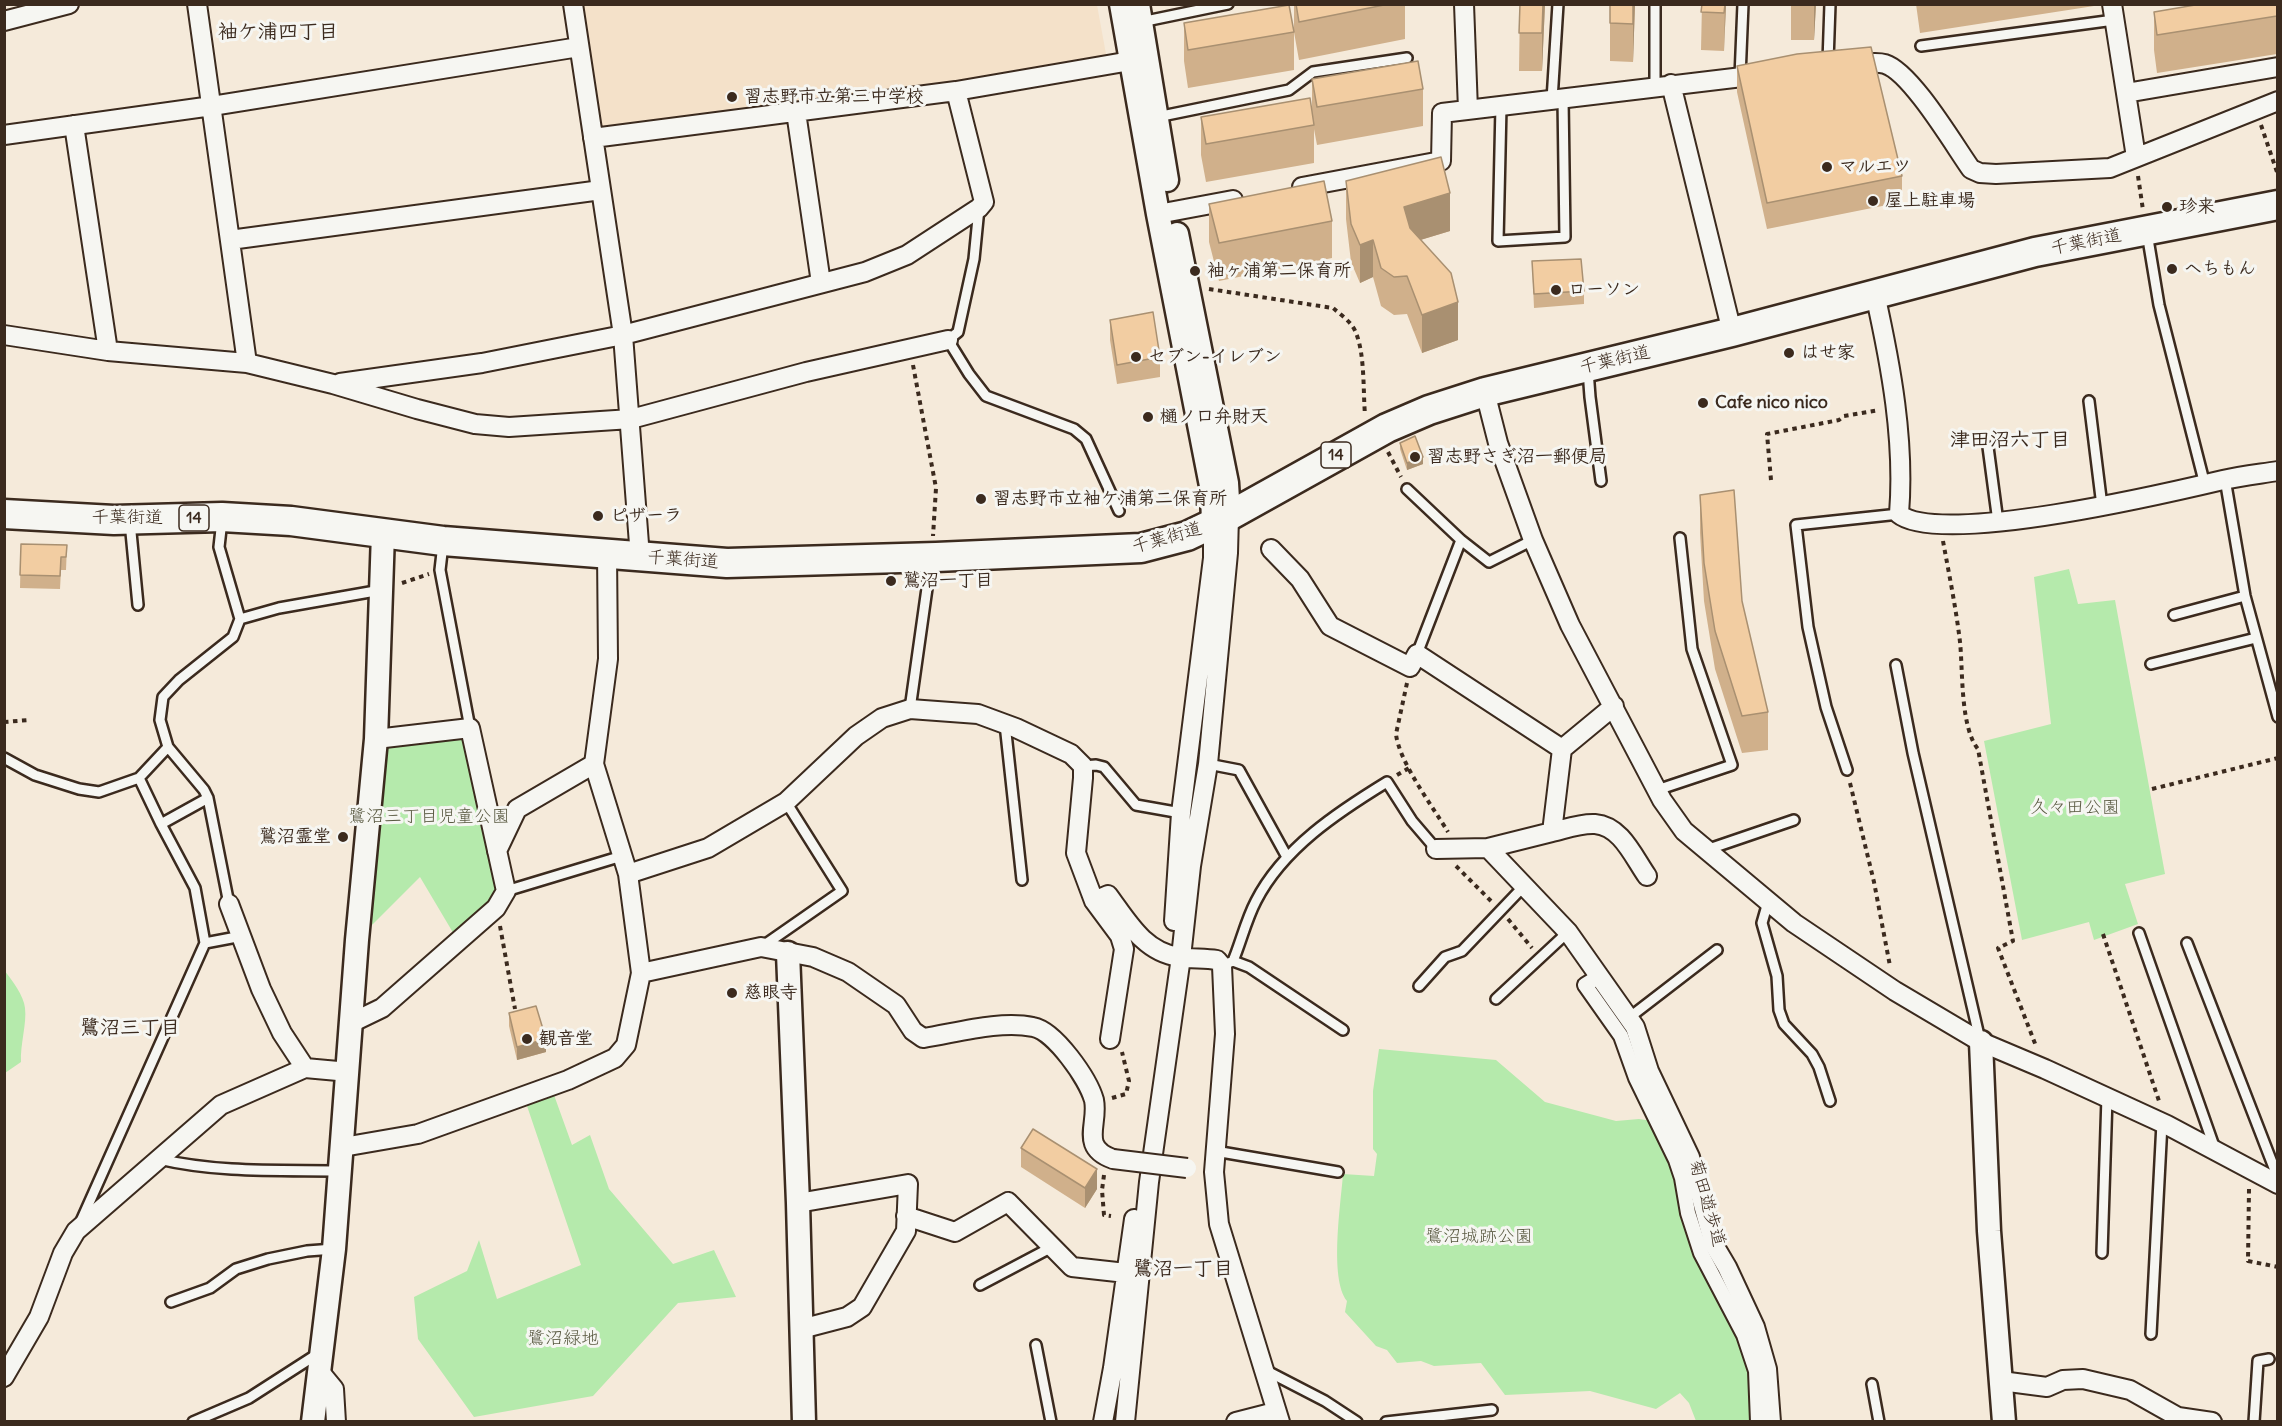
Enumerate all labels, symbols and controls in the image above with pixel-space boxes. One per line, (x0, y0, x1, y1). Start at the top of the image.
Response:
district label: 袖ケ浦四丁目 (218, 20, 338, 44)
place label: 習志野市立第三中学校 (744, 86, 924, 108)
marker: 習志野市立第三中学校 (725, 90, 739, 104)
place label: マルエツ (1839, 156, 1911, 178)
marker: マルエツ (1820, 160, 1834, 174)
place label: 屋上駐車場 (1885, 190, 1975, 212)
marker: 屋上駐車場 (1866, 194, 1880, 208)
place label: 珍来 (2179, 196, 2215, 218)
marker: 珍来 (2160, 200, 2174, 214)
street label: 千葉街道 (2049, 225, 2123, 259)
place label: へちもん (2184, 258, 2256, 280)
place label: 袖ヶ浦第二保育所 (1207, 260, 1351, 282)
marker: へちもん (2165, 262, 2179, 276)
marker: 袖ヶ浦第二保育所 (1188, 264, 1202, 278)
place label: ローソン (1568, 279, 1640, 301)
marker: ローソン (1549, 283, 1563, 297)
street label: 千葉街道 (1577, 341, 1653, 379)
place label: はせ家 (1801, 342, 1855, 364)
place label: セブン-イレブン (1148, 346, 1282, 368)
marker: はせ家 (1782, 346, 1796, 360)
marker: セブン-イレブン (1129, 350, 1143, 364)
place label: Cafe nico nico (1715, 392, 1828, 414)
marker: Cafe nico nico (1696, 396, 1710, 410)
place label: 樋ノ口弁財天 (1160, 406, 1268, 428)
marker: 樋ノ口弁財天 (1141, 410, 1155, 424)
district label: 津田沼六丁目 (1950, 428, 2070, 452)
road number: 14 (1321, 442, 1351, 468)
place label: 習志野さぎ沼一郵便局 (1427, 446, 1607, 468)
marker: 習志野さぎ沼一郵便局 (1408, 450, 1422, 464)
place label: 習志野市立袖ケ浦第二保育所 (993, 488, 1227, 510)
marker: 習志野市立袖ケ浦第二保育所 (974, 492, 988, 506)
road number: 14 (179, 505, 209, 531)
place label: ピザーラ (610, 505, 682, 527)
street label: 千葉街道 (91, 507, 163, 529)
marker: ピザーラ (591, 509, 605, 523)
street label: 千葉街道 (1129, 518, 1205, 558)
street label: 千葉街道 (646, 547, 720, 573)
place label: 鷲沼一丁目 (903, 570, 993, 592)
marker: 鷲沼一丁目 (884, 574, 898, 588)
park label: 久々田公園 (2030, 797, 2120, 819)
park label: 鷺沼三丁目児童公園 (348, 806, 510, 828)
place label: 鷲沼霊堂 (259, 826, 331, 848)
marker: 鷲沼霊堂 (336, 830, 350, 844)
place label: 慈眼寺 (744, 982, 798, 1004)
marker: 慈眼寺 (725, 986, 739, 1000)
district label: 鷺沼三丁目 (80, 1016, 180, 1040)
place label: 観音堂 (539, 1028, 593, 1050)
marker: 観音堂 (520, 1032, 534, 1046)
street label: 菊田遊歩道 (1684, 1157, 1730, 1249)
park label: 鷺沼城跡公園 (1425, 1226, 1533, 1248)
district label: 鷺沼一丁目 (1133, 1257, 1233, 1281)
park label: 鷺沼緑地 (527, 1328, 599, 1350)

